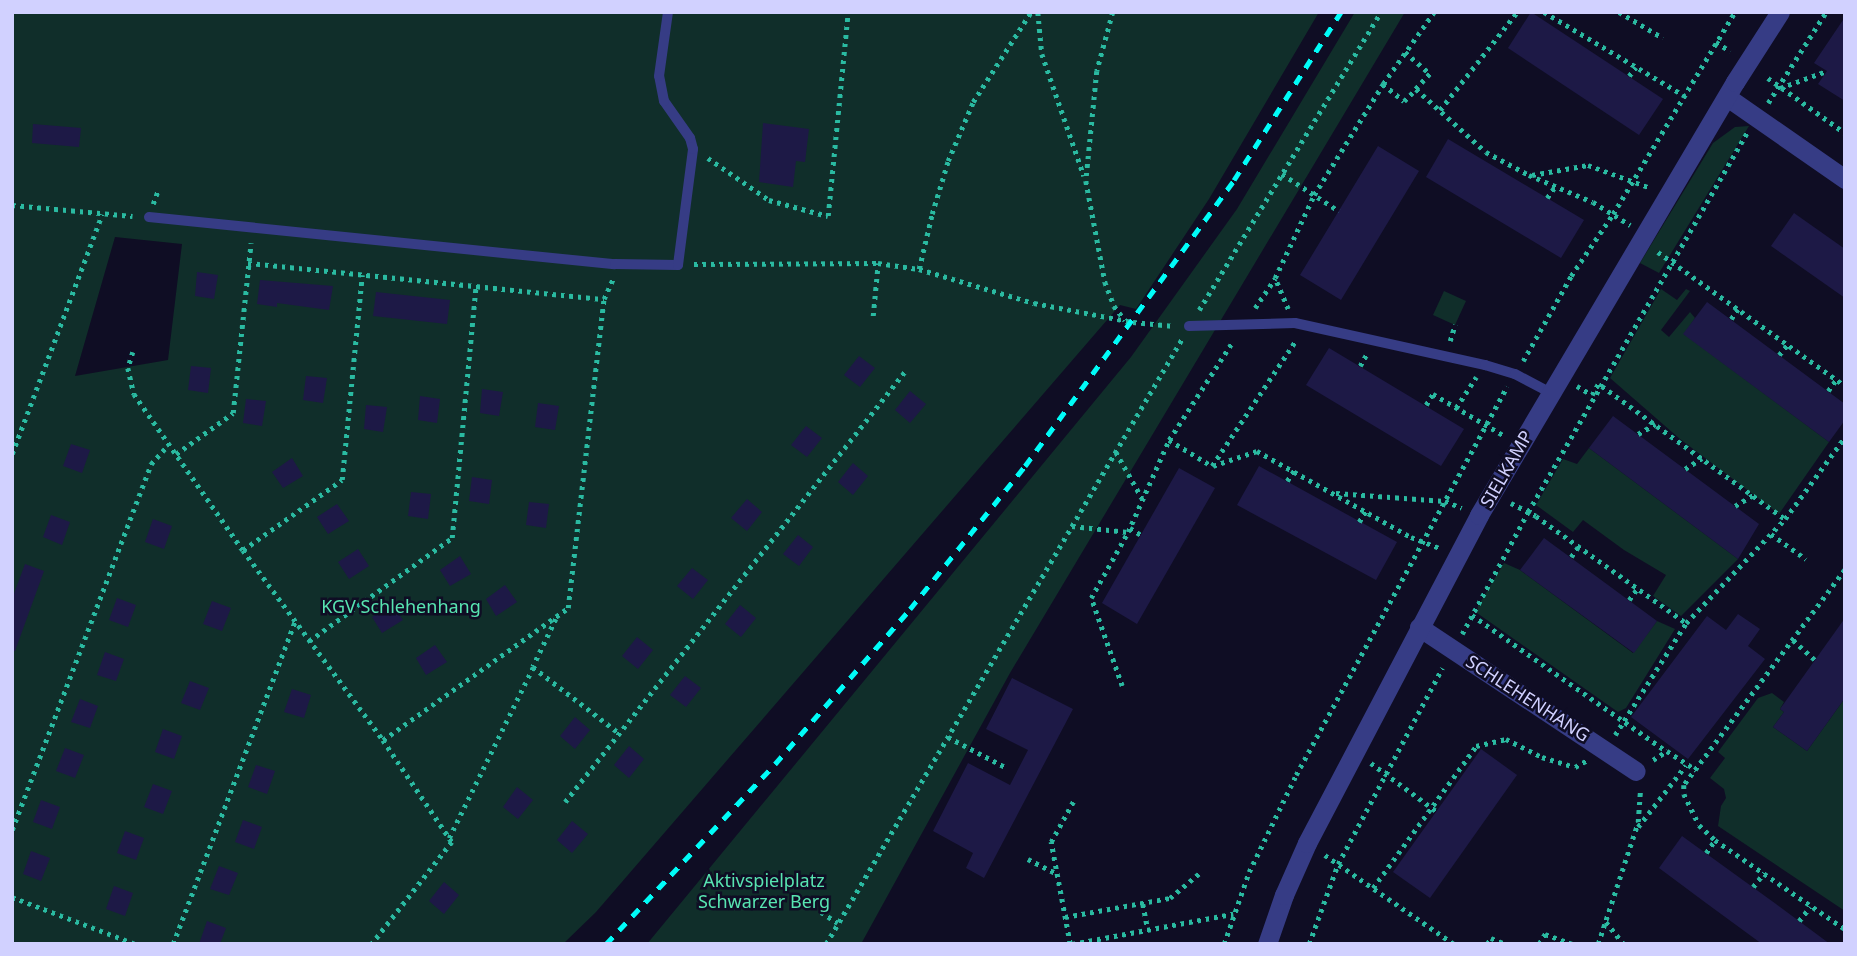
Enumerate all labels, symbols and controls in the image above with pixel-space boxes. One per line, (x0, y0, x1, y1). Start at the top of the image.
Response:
street label: SIELKAMP (1475, 427, 1537, 511)
park label: KGV Schlehenhang (321, 595, 481, 617)
street label: SCHLEHENHANG (1462, 650, 1594, 746)
park label: Aktivspielplatz Schwarzer Berg (698, 870, 830, 912)

